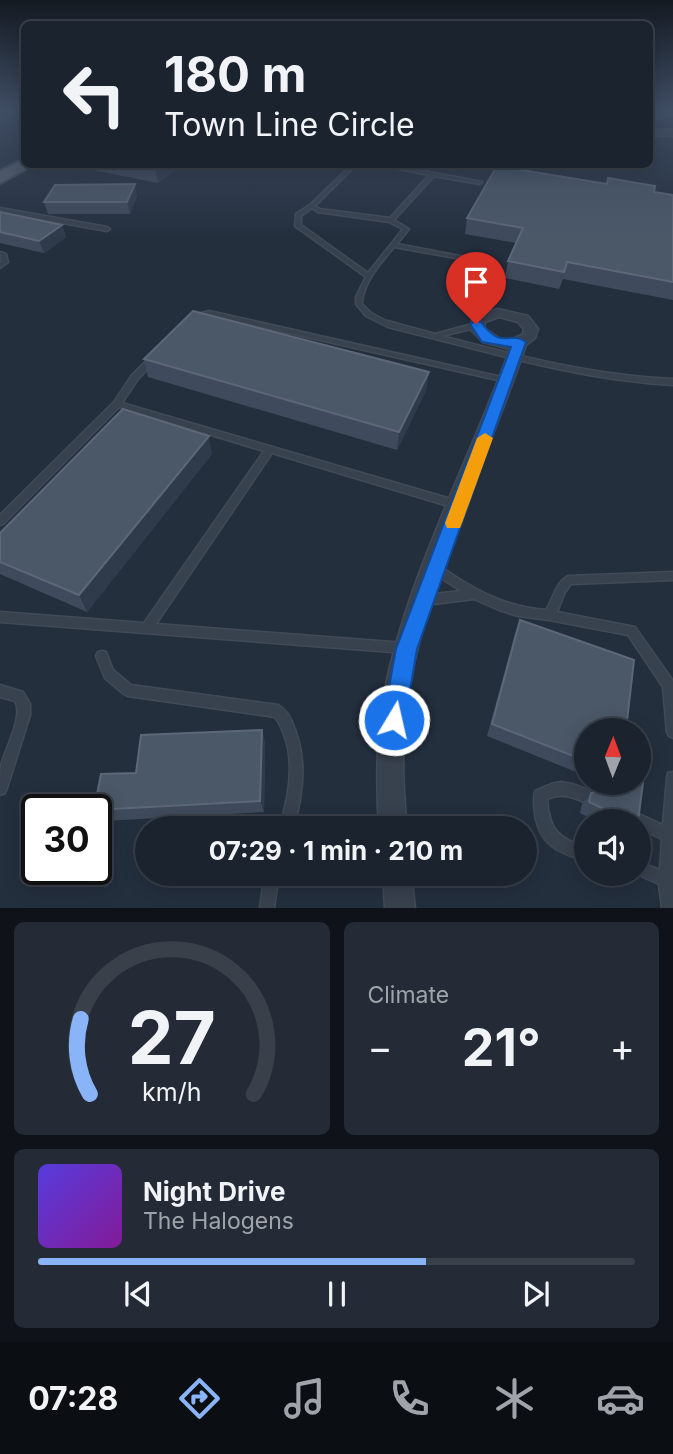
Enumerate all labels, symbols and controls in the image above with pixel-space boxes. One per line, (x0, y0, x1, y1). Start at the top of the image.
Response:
text: 180 m (164, 45, 306, 104)
icon: left (49, 49, 140, 140)
text: Town Line Circle (164, 105, 415, 144)
pin (446, 252, 506, 324)
icon: arrive (457, 263, 495, 301)
position arrow (357, 683, 431, 757)
north arrow (574, 718, 651, 794)
map controls (574, 718, 651, 886)
speed limit sign: 30 (21, 794, 112, 885)
button: sound (574, 809, 651, 886)
text: 07:29 · 1 min · 210 m (209, 835, 463, 866)
text: Climate (368, 981, 449, 1009)
text: 27 (128, 994, 216, 1083)
text: 21° (462, 1016, 541, 1079)
text: − (368, 1024, 393, 1070)
text: + (610, 1024, 635, 1070)
text: km/h (142, 1077, 201, 1107)
text: Night Drive (143, 1176, 285, 1207)
text: The Halogens (143, 1207, 294, 1235)
icon: previous (119, 1275, 157, 1313)
icon: pause (318, 1275, 356, 1313)
icon: next (517, 1275, 555, 1313)
icon: directions (175, 1374, 224, 1423)
icon: music (280, 1374, 329, 1423)
icon: phone (385, 1374, 434, 1423)
icon: climate (490, 1374, 539, 1423)
icon: car (596, 1374, 645, 1423)
text: 07:28 (28, 1379, 118, 1418)

